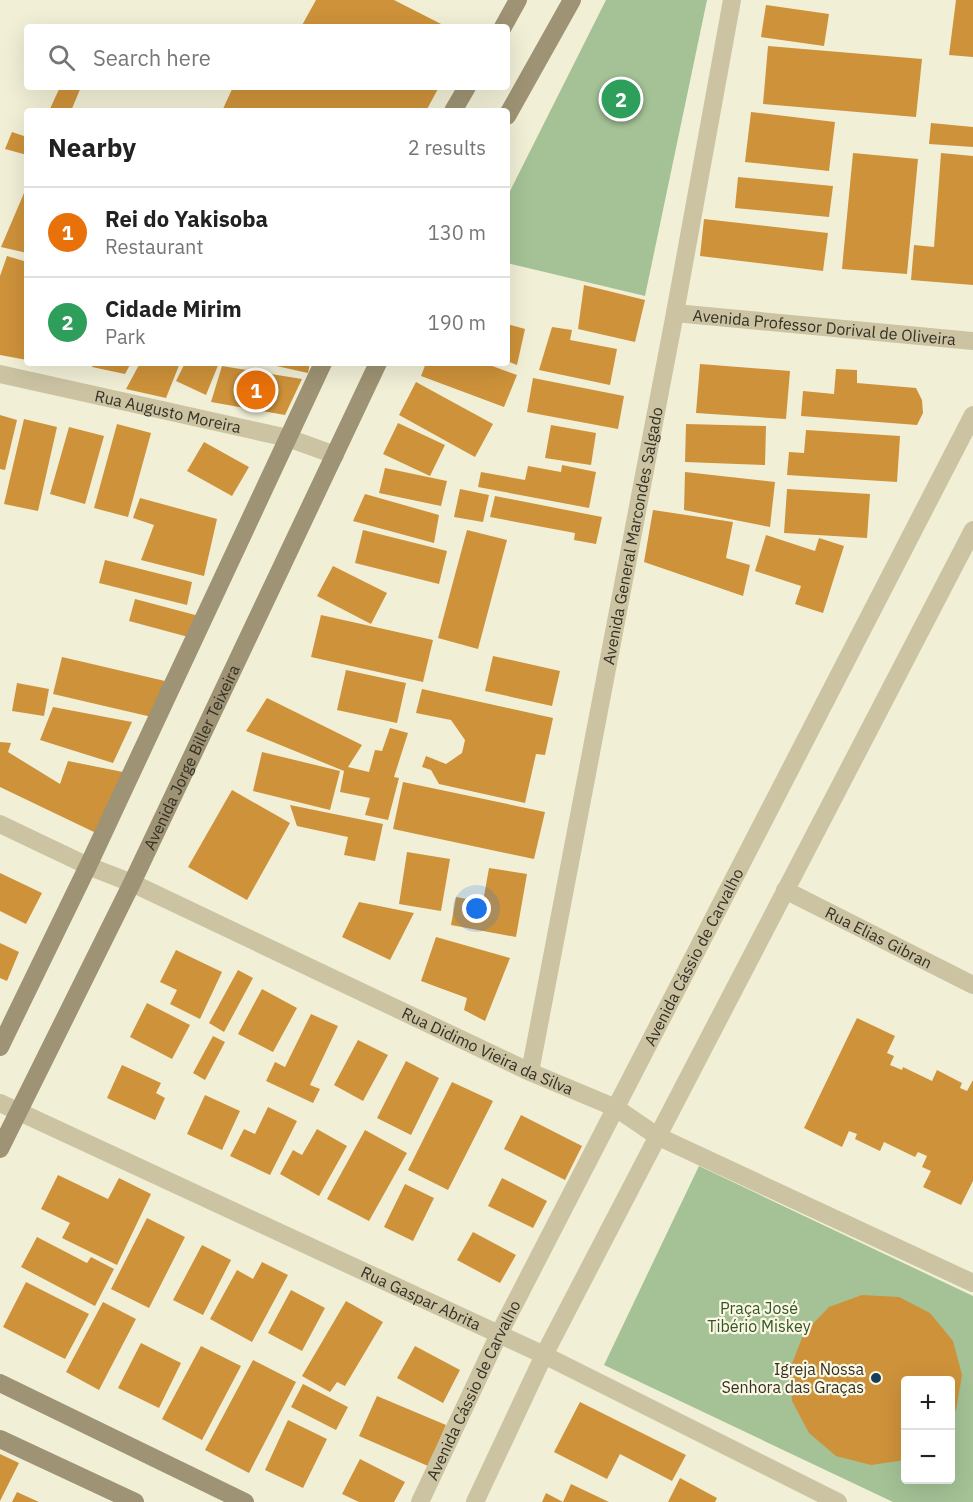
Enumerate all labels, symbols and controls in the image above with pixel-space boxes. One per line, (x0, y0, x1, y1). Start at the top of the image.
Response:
search box (24, 24, 510, 90)
icon: search (45, 41, 78, 74)
text: Search here (93, 43, 211, 72)
pin: 2 (602, 76, 640, 122)
text: Nearby (48, 130, 136, 164)
text: 2 results (408, 134, 486, 161)
text: Rei do Yakisoba (105, 204, 268, 233)
text: 1 (62, 219, 74, 246)
text: 130 m (428, 219, 486, 246)
text: Restaurant (105, 233, 203, 260)
text: Cidade Mirim (105, 294, 242, 323)
street label: Avenida Professor Dorival de Oliveira (692, 305, 957, 349)
text: 2 (62, 309, 74, 336)
text: 190 m (428, 309, 486, 336)
text: Park (105, 323, 145, 350)
pin: 1 (236, 368, 276, 412)
street label: Rua Augusto Moreira (93, 385, 243, 437)
street label: Avenida General Marcondes Salgado (598, 405, 667, 666)
street label: Avenida Jorge Biller Teixeira (139, 661, 244, 853)
street label: Avenida Cássio de Carvalho (639, 865, 748, 1049)
your location (462, 894, 491, 923)
street label: Rua Elias Gibran (822, 902, 936, 973)
street label: Rua Didimo Vieira da Silva (399, 1003, 577, 1099)
street label: Rua Gaspar Abrita (358, 1262, 485, 1335)
street label: Avenida Cássio de Carvalho (422, 1297, 525, 1483)
park label: Praça José Tibério Miskey (707, 1298, 811, 1336)
place label: Igreja Nossa Senhora das Graças (721, 1359, 864, 1397)
marker: Igreja Nossa Senhora das Graças (869, 1371, 883, 1385)
map controls (901, 1376, 955, 1484)
button: + (901, 1376, 955, 1430)
button: − (901, 1430, 955, 1484)

